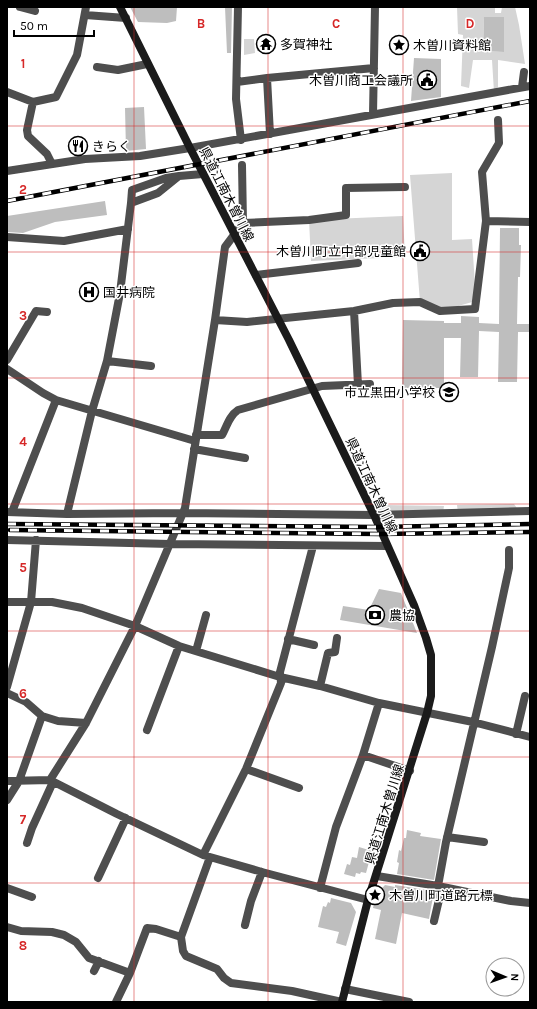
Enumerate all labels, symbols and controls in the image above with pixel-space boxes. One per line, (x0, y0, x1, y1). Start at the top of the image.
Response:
scale bar (14, 12, 94, 38)
text: B (197, 16, 205, 31)
text: C (332, 16, 340, 31)
text: D (466, 16, 475, 31)
text: 50 m (20, 19, 48, 33)
temple icon: 多賀神社 (255, 33, 277, 55)
place icon: 木曽川資料館 (388, 34, 410, 56)
place label: 多賀神社 (280, 37, 332, 52)
place label: 木曽川資料館 (413, 38, 491, 53)
text: 1 (21, 56, 25, 71)
public building icon: 木曽川商工会議所 (416, 69, 438, 91)
place label: 木曽川商工会議所 (309, 73, 413, 88)
restaurant icon: きらく (67, 135, 89, 157)
place label: きらく (92, 139, 131, 154)
street label: 県道江南木曽川線 (196, 144, 257, 244)
text: 2 (19, 182, 27, 197)
public building icon: 木曽川町立中部児童館 (409, 240, 431, 262)
place label: 木曽川町立中部児童館 (276, 244, 406, 259)
hospital icon: 国井病院 (78, 281, 100, 303)
place label: 国井病院 (103, 285, 155, 300)
text: 3 (19, 308, 27, 323)
school or university icon: 市立黒田小学校 (438, 381, 460, 403)
place label: 市立黒田小学校 (344, 385, 435, 400)
text: 4 (19, 434, 27, 449)
street label: 県道江南木曽川線 (343, 435, 400, 536)
text: 5 (19, 560, 27, 575)
bank icon: 農協 (364, 604, 386, 626)
place label: 農協 (389, 608, 415, 623)
text: 6 (19, 686, 27, 701)
street label: 県道江南木曽川線 (362, 762, 407, 866)
text: 7 (20, 812, 27, 827)
place icon: 木曽川町道路元標 (364, 884, 386, 906)
place label: 木曽川町道路元標 (389, 888, 493, 903)
text: 8 (19, 938, 27, 953)
north arrow (485, 957, 525, 997)
text: N (508, 973, 521, 982)

